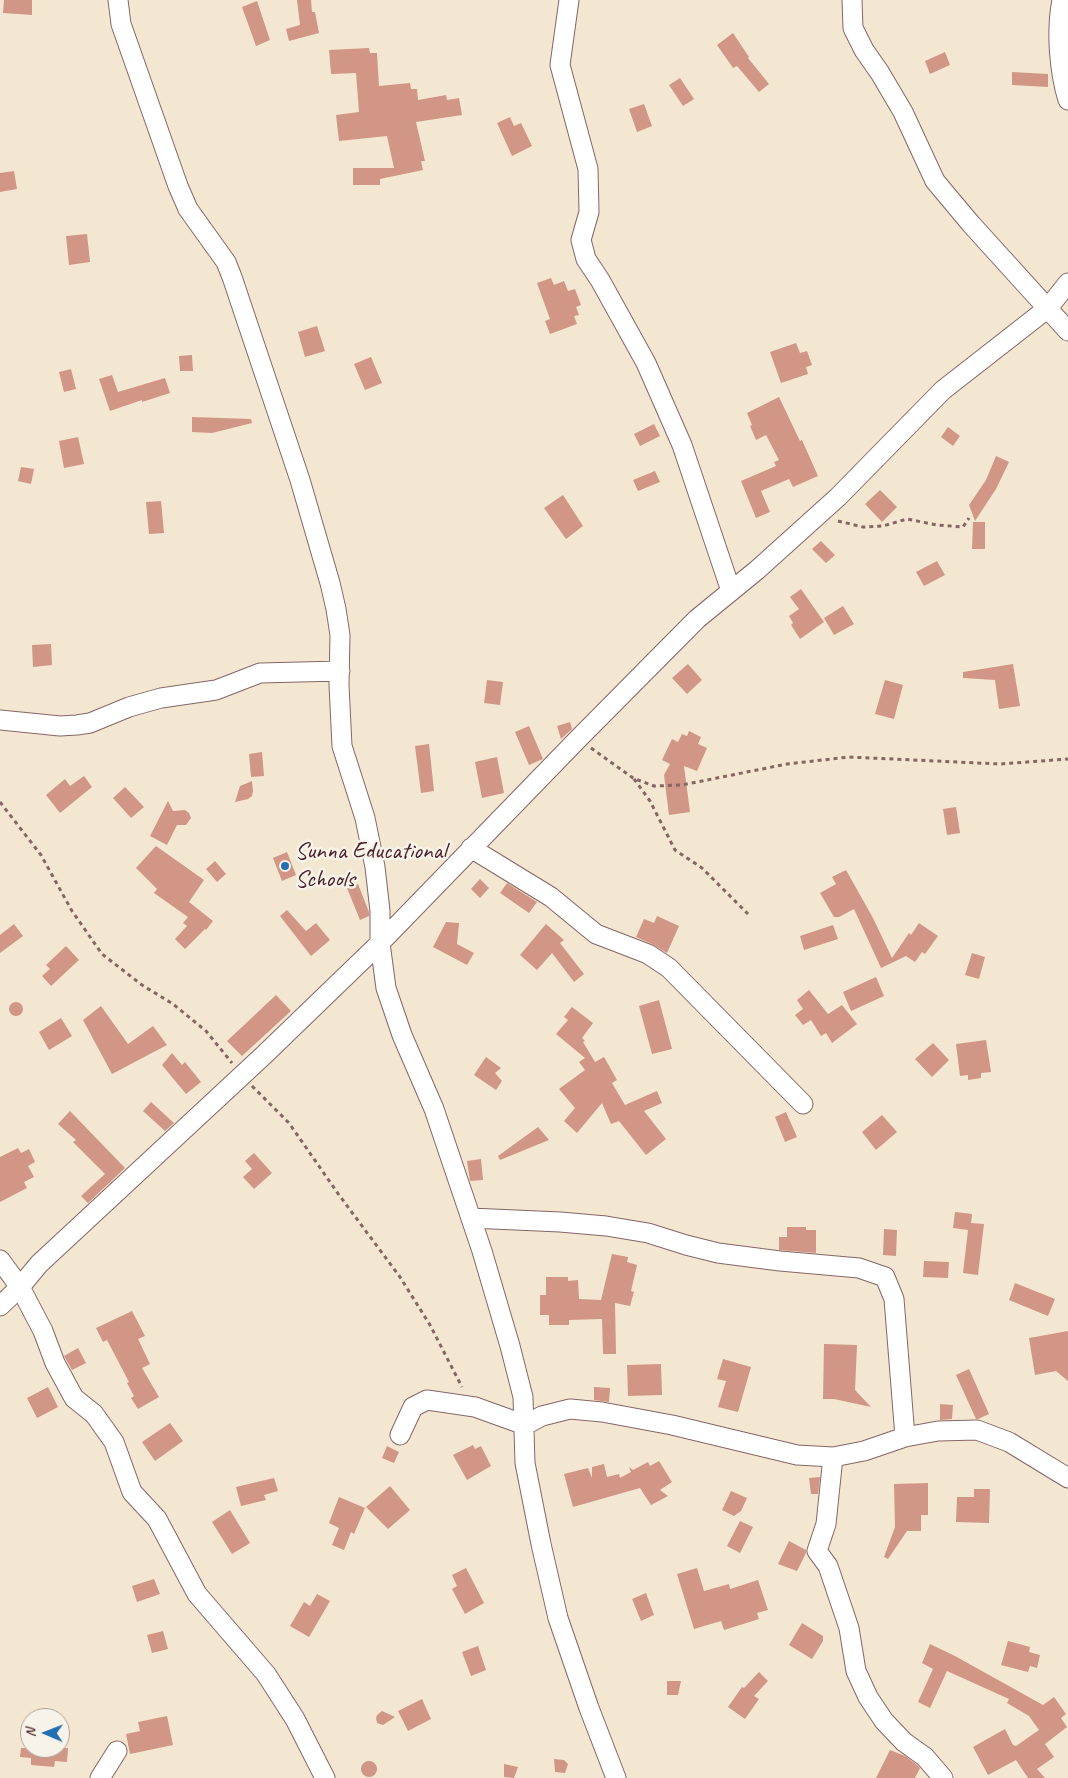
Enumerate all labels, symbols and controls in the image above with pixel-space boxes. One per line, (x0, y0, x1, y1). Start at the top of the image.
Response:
place label: Sunna Educational Schools (295, 838, 446, 894)
marker: Sunna Educational Schools (279, 860, 291, 872)
north arrow (20, 1708, 70, 1758)
text: N (22, 1728, 39, 1737)

